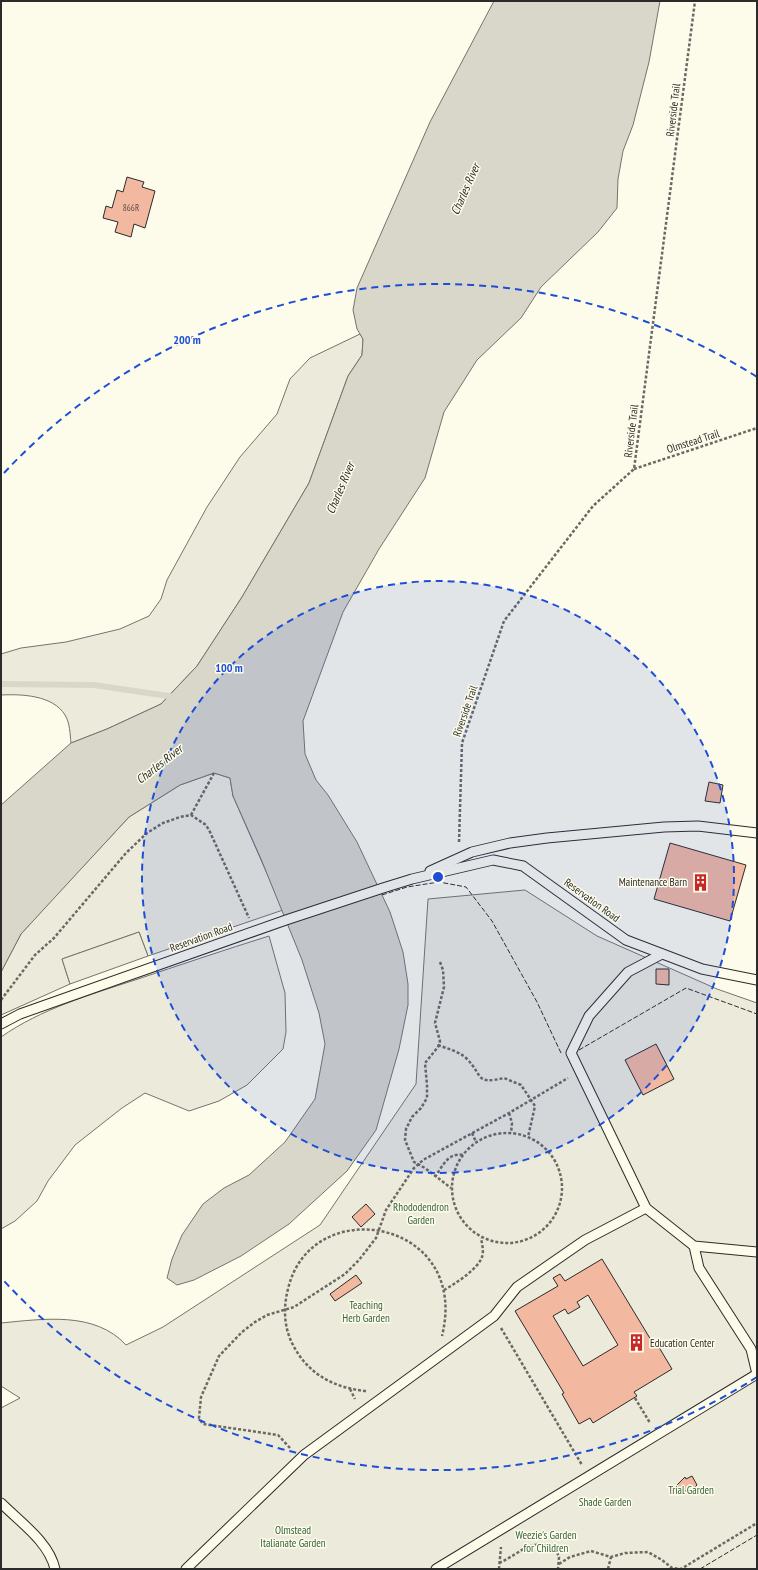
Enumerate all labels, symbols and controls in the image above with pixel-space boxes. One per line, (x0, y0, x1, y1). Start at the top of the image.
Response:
street label: Riverside Trail (663, 82, 683, 137)
water label: Charles River (447, 160, 484, 217)
house number: 866R (123, 202, 140, 213)
text: 200 m (173, 332, 201, 347)
street label: Riverside Trail (621, 403, 641, 458)
street label: Olmstead Trail (665, 426, 722, 456)
water label: Charles River (322, 458, 358, 516)
text: 100 m (215, 660, 243, 675)
street label: Riverside Trail (450, 683, 480, 738)
water label: Charles River (133, 740, 186, 787)
centre of rings (431, 870, 445, 884)
building icon: Maintenance Barn (690, 872, 710, 892)
street label: Reservation Road (561, 875, 623, 925)
place label: Maintenance Barn (619, 875, 687, 889)
street label: Reservation Road (168, 919, 234, 955)
park label: Rhododendron Garden (393, 1200, 449, 1227)
park label: Teaching Herb Garden (342, 1298, 390, 1325)
building icon: Education Center (627, 1333, 647, 1353)
place label: Education Center (650, 1336, 715, 1350)
park label: Trial Garden (668, 1483, 714, 1497)
park label: Shade Garden (579, 1495, 631, 1509)
park label: Olmstead Italianate Garden (260, 1523, 326, 1550)
park label: Weezie's Garden for Children (515, 1528, 577, 1555)

